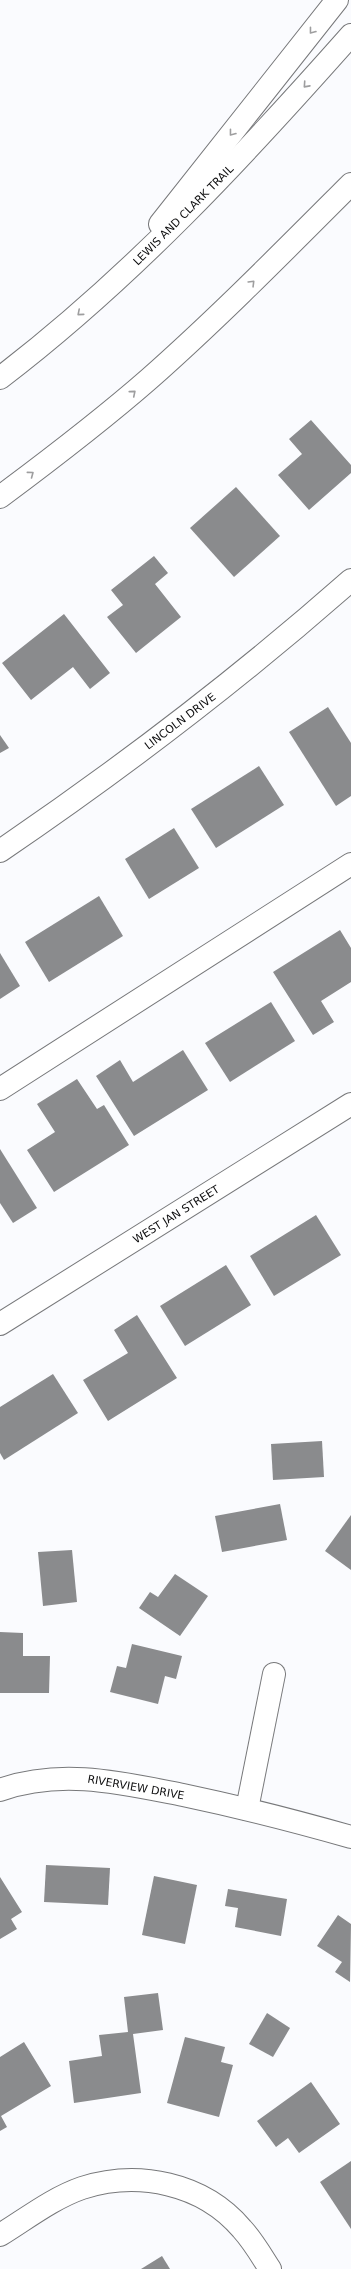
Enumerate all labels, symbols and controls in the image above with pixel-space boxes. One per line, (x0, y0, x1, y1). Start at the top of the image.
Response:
one-way arrow (310, 26, 317, 33)
one-way arrow (304, 80, 311, 88)
one-way arrow (230, 128, 237, 135)
street label: LEWIS AND CLARK TRAIL (131, 162, 237, 268)
one-way arrow (247, 280, 255, 288)
one-way arrow (78, 308, 85, 315)
one-way arrow (128, 390, 135, 397)
one-way arrow (27, 472, 34, 479)
street label: LINCOLN DRIVE (142, 690, 218, 752)
street label: WEST JAN STREET (131, 1182, 222, 1246)
street label: RIVERVIEW DRIVE (86, 1773, 186, 1802)

